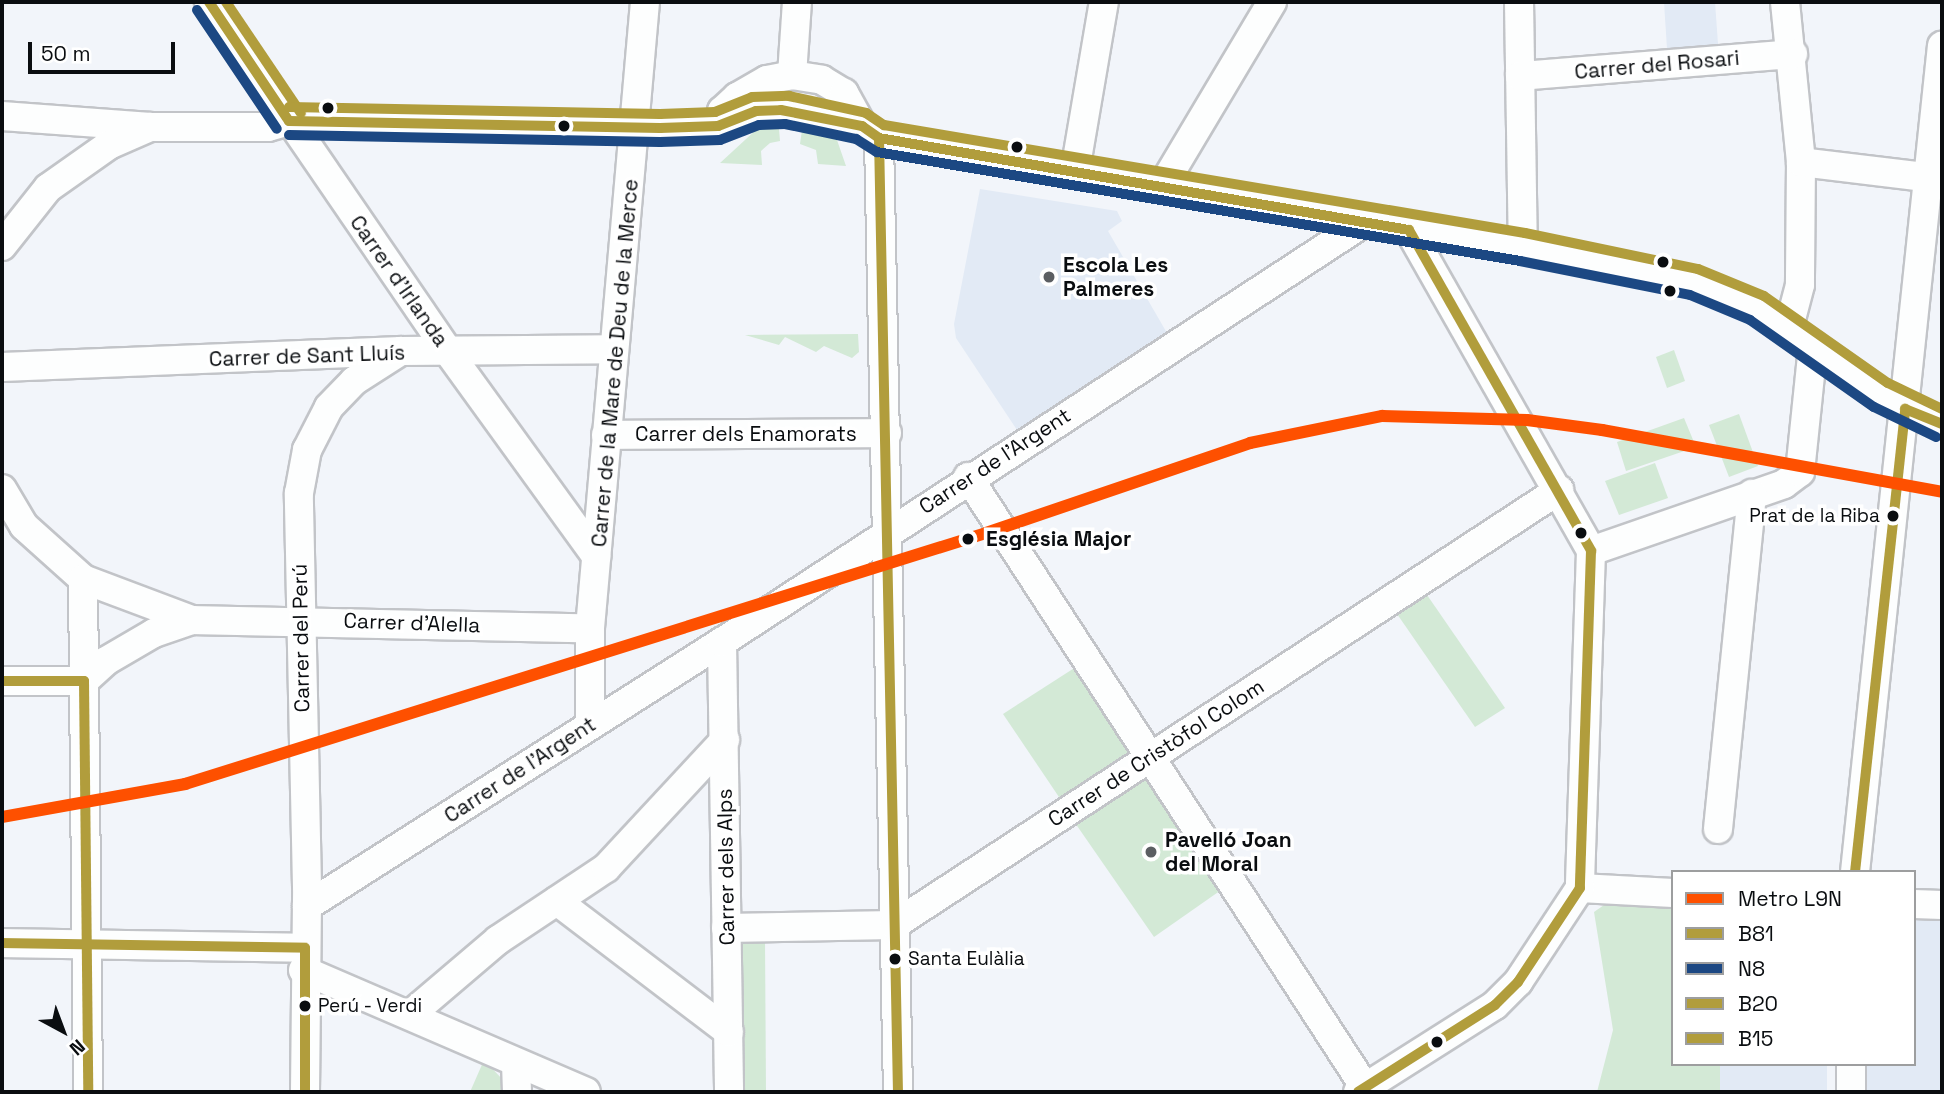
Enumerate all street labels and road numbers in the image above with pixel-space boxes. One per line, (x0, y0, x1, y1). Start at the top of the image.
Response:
street label: Carrer del Rosari (1573, 45, 1741, 85)
street label: Carrer de la Mare de Deu de la Merce (586, 178, 644, 548)
street label: Carrer d'Irlanda (344, 211, 454, 351)
street label: Carrer de Sant Lluís (208, 340, 406, 372)
street label: Carrer de l'Argent (914, 403, 1076, 519)
street label: Carrer dels Enamorats (635, 421, 857, 447)
street label: Carrer del Perú (287, 563, 315, 713)
street label: Carrer d'Alella (343, 608, 481, 638)
street label: Carrer de Cristòfol Colom (1043, 674, 1269, 832)
street label: Carrer de l'Argent (439, 712, 601, 828)
street label: Carrer dels Alps (712, 788, 740, 946)

